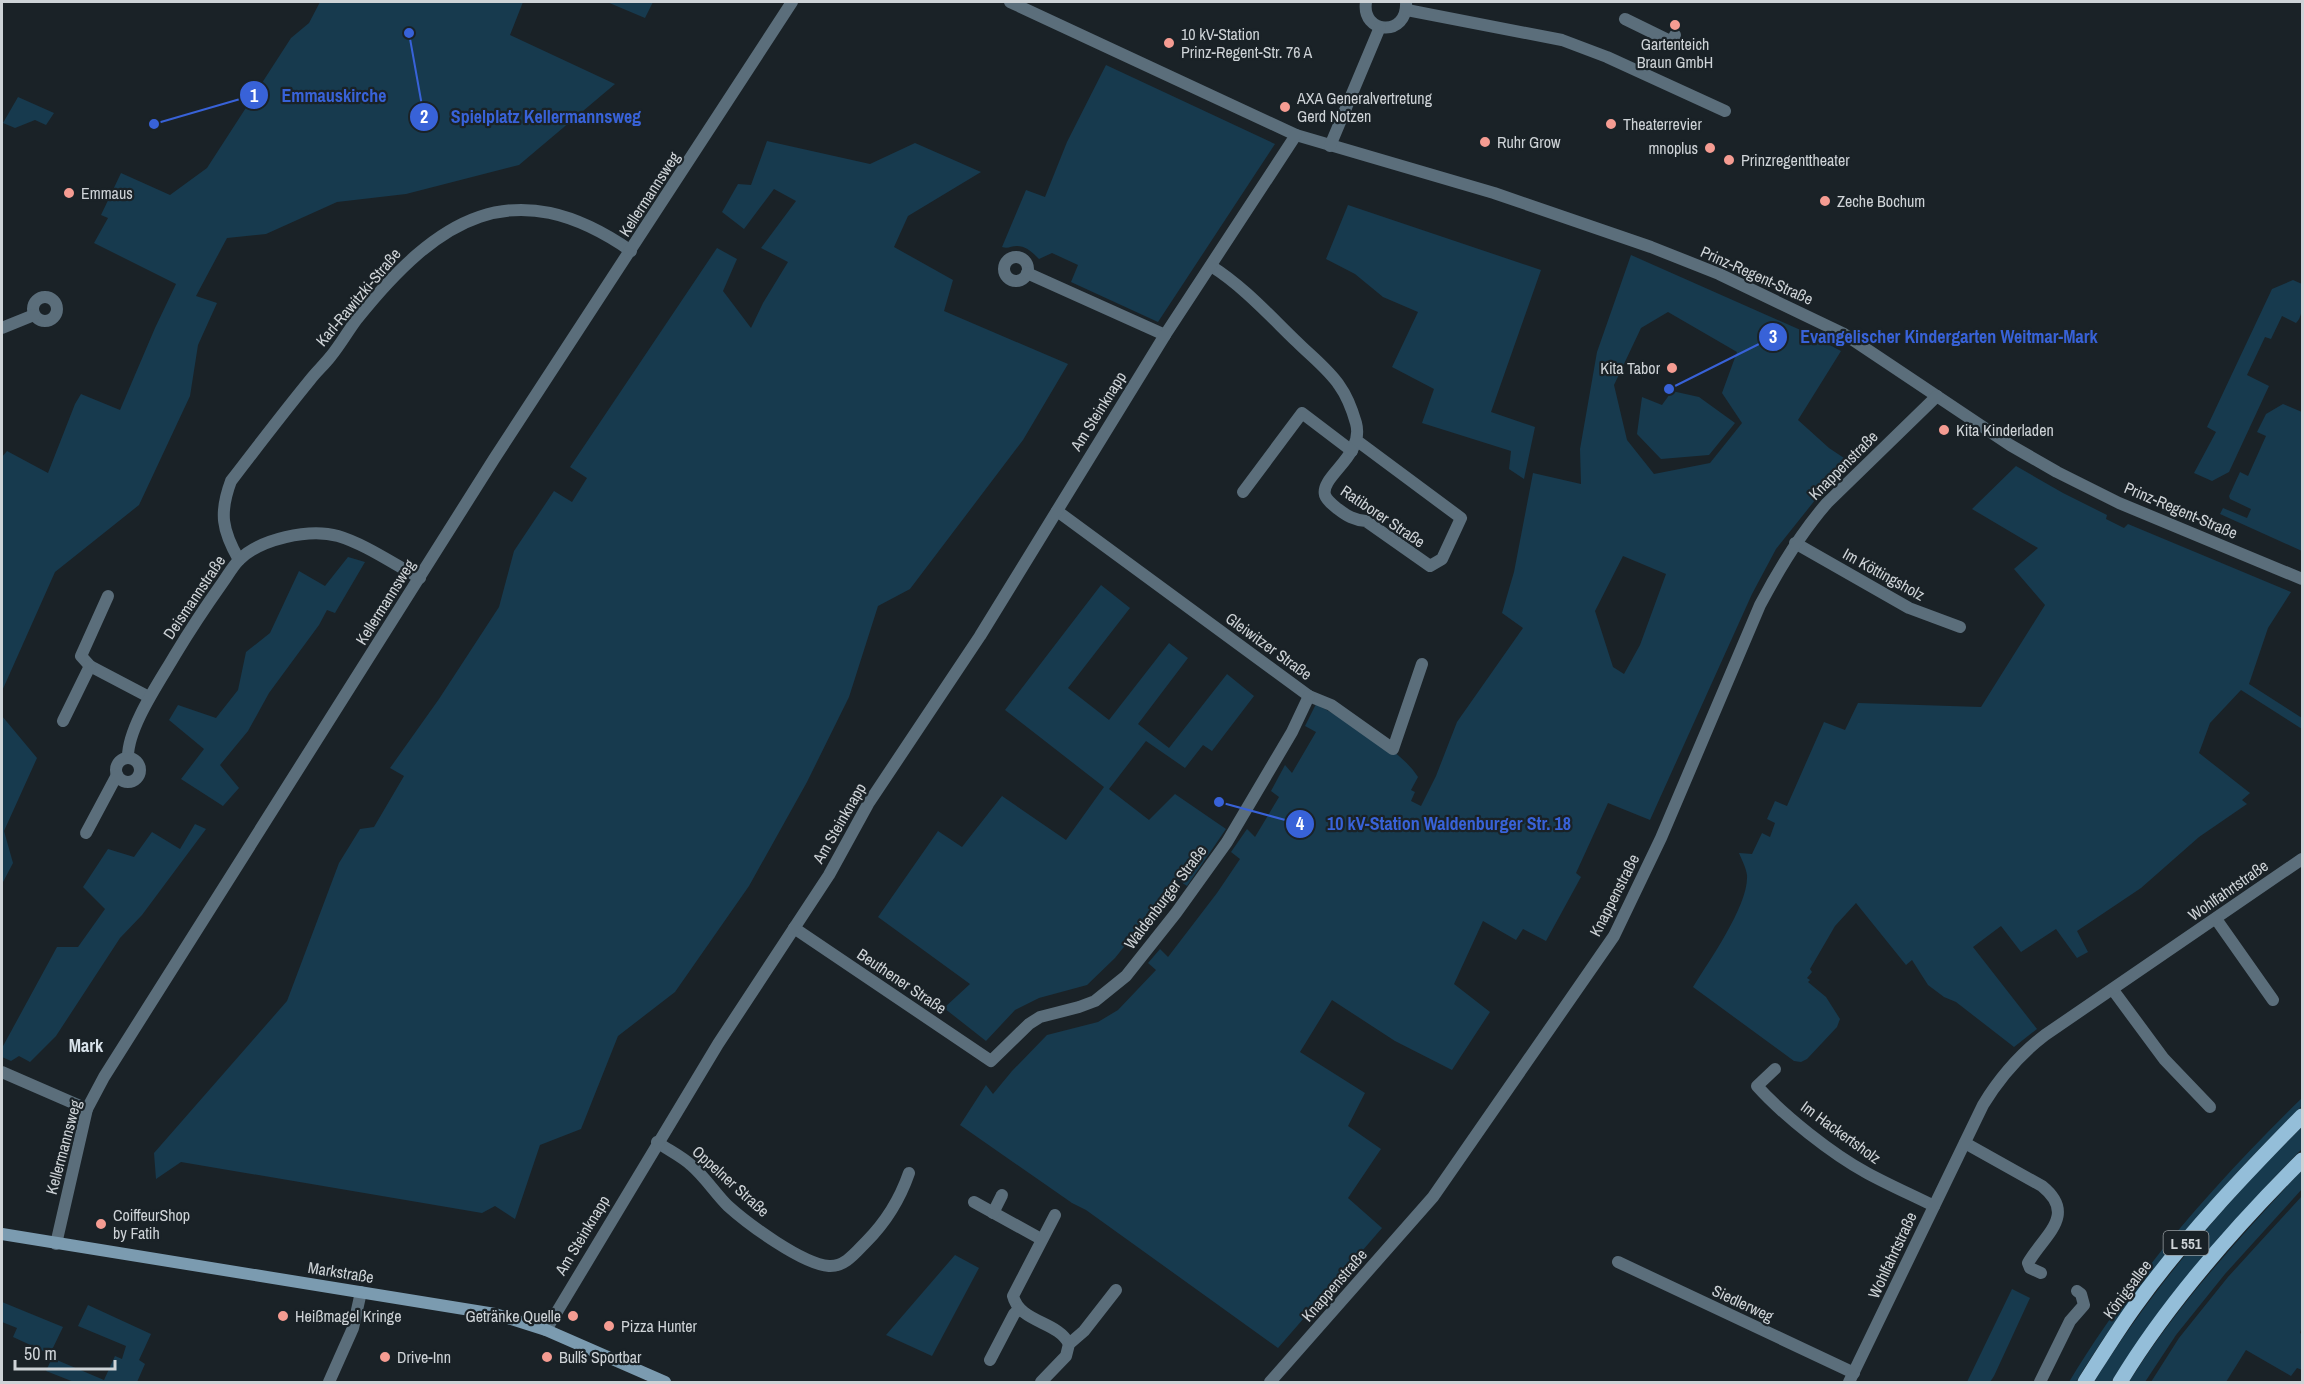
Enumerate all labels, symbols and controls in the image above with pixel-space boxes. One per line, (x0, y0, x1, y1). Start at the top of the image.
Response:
marker: Gartenteich Braun GmbH (1668, 18, 1682, 32)
place label: 10 kV-Station Prinz-Regent-Str. 76 A (1181, 23, 1313, 63)
place label: Gartenteich Braun GmbH (1637, 33, 1713, 73)
marker: 10 kV-Station Prinz-Regent-Str. 76 A (1162, 36, 1176, 50)
callout: Emmauskirche (239, 77, 398, 113)
text: 1 (250, 83, 259, 108)
text: Emmauskirche (281, 83, 387, 108)
place label: AXA Generalvertretung Gerd Notzen (1296, 87, 1433, 127)
callout: Spielplatz Kellermannsweg (409, 99, 654, 135)
marker: AXA Generalvertretung Gerd Notzen (1278, 100, 1292, 114)
text: 2 (420, 104, 428, 129)
text: Spielplatz Kellermannsweg (451, 104, 641, 129)
place label: Theaterrevier (1623, 113, 1702, 135)
marker: Theaterrevier (1604, 117, 1618, 131)
place label: Ruhr Grow (1497, 131, 1561, 153)
marker: Ruhr Grow (1478, 135, 1492, 149)
place label: mnoplus (1648, 137, 1698, 159)
marker: mnoplus (1703, 141, 1717, 155)
street label: Kellermannsweg (613, 147, 685, 241)
place label: Prinzregenttheater (1741, 149, 1850, 171)
marker: Prinzregenttheater (1722, 153, 1736, 167)
place label: Emmaus (81, 182, 133, 204)
marker: Emmaus (62, 186, 76, 200)
place label: Zeche Bochum (1837, 190, 1925, 212)
marker: Zeche Bochum (1818, 194, 1832, 208)
street label: Prinz-Regent-Straße (1697, 240, 1817, 310)
street label: Karl-Rawitzki-Straße (310, 243, 406, 351)
callout: Evangelischer Kindergarten Weitmar-Mark (1758, 319, 2110, 355)
text: 3 (1769, 324, 1777, 349)
text: Evangelischer Kindergarten Weitmar-Mark (1800, 324, 2099, 349)
place label: Kita Tabor (1600, 357, 1661, 379)
marker: Kita Tabor (1665, 361, 1679, 375)
street label: Am Steinknapp (1064, 367, 1131, 456)
place label: Kita Kinderladen (1956, 419, 2054, 441)
marker: Kita Kinderladen (1937, 423, 1951, 437)
street label: Knappenstraße (1804, 426, 1882, 504)
street label: Prinz-Regent-Straße (2121, 476, 2241, 544)
street label: Ratiborer Straße (1336, 480, 1430, 552)
street label: Im Köttingsholz (1839, 542, 1929, 606)
street label: Deismannstraße (158, 551, 230, 643)
street label: Kellermannsweg (350, 554, 420, 649)
street label: Gleiwitzer Straße (1221, 607, 1317, 685)
street label: Am Steinknapp (807, 779, 871, 868)
callout: 10 kV-Station Waldenburger Str. 18 (1285, 806, 1582, 842)
text: 4 (1296, 811, 1305, 836)
text: 10 kV-Station Waldenburger Str. 18 (1327, 811, 1571, 836)
street label: Waldenburger Straße (1119, 840, 1211, 954)
street label: Knappenstraße (1584, 850, 1644, 940)
street label: Wohlfahrtstraße (2184, 854, 2272, 926)
street label: Beuthener Straße (853, 943, 951, 1019)
district label: Mark (69, 1033, 104, 1058)
street label: Im Hackertsholz (1796, 1095, 1886, 1169)
street label: Kellermannsweg (40, 1097, 86, 1197)
street label: Oppelner Straße (688, 1140, 774, 1222)
street label: Am Steinknapp (549, 1191, 615, 1280)
place label: CoiffeurShop by Fatih (113, 1204, 190, 1244)
street label: Wohlfahrtstraße (1862, 1208, 1922, 1302)
marker: CoiffeurShop by Fatih (94, 1217, 108, 1231)
road number: L 551 (2164, 1231, 2208, 1255)
street label: Knappenstraße (1296, 1244, 1372, 1326)
street label: Königsallee (2098, 1255, 2156, 1323)
street label: Markstraße (307, 1256, 375, 1288)
street label: Siedlerweg (1709, 1279, 1778, 1327)
place label: Heißmagel Kringe (295, 1305, 401, 1327)
place label: Getränke Quelle (465, 1305, 561, 1327)
marker: Heißmagel Kringe (276, 1309, 290, 1323)
marker: Getränke Quelle (566, 1309, 580, 1323)
place label: Pizza Hunter (621, 1315, 697, 1337)
marker: Pizza Hunter (602, 1319, 616, 1333)
scale bar (15, 1333, 116, 1371)
text: 50 m (24, 1341, 57, 1366)
place label: Drive-Inn (397, 1346, 451, 1368)
place label: Bull´s Sportbar (559, 1346, 642, 1368)
marker: Drive-Inn (378, 1350, 392, 1364)
marker: Bull´s Sportbar (540, 1350, 554, 1364)

